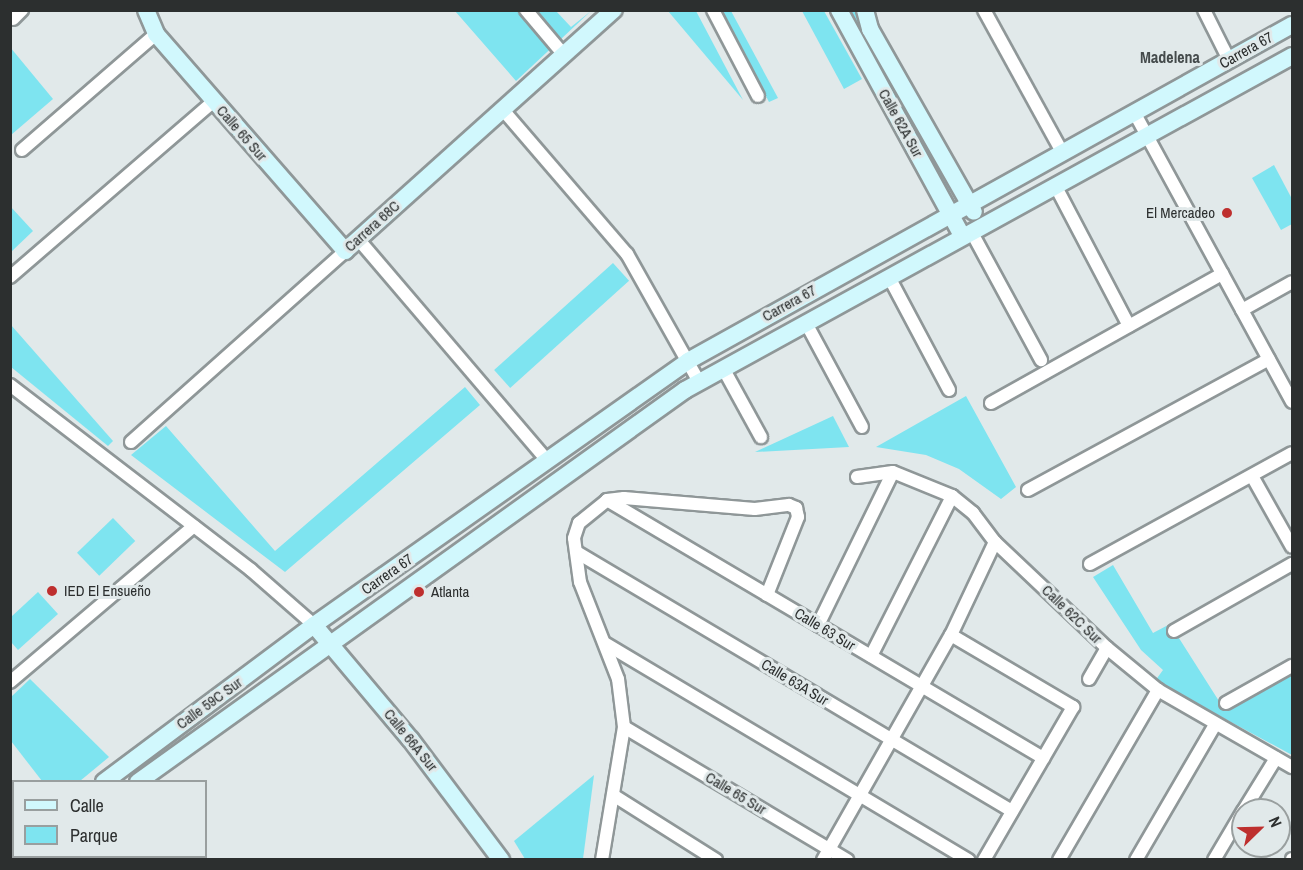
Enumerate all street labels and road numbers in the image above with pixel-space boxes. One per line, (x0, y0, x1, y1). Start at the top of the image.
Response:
street label: Carrera 67 (1216, 28, 1276, 72)
street label: Calle 62A Sur (875, 85, 927, 161)
street label: Calle 65 Sur (213, 102, 271, 164)
street label: Carrera 68C (341, 197, 403, 255)
street label: Carrera 67 (759, 281, 819, 325)
street label: Carrera 67 (358, 550, 416, 598)
street label: Calle 62C Sur (1038, 581, 1106, 647)
street label: Calle 63 Sur (791, 604, 859, 654)
street label: Calle 63A Sur (758, 655, 832, 709)
street label: Calle 59C Sur (173, 673, 245, 733)
street label: Calle 66A Sur (380, 705, 442, 775)
street label: Calle 65 Sur (702, 768, 770, 818)

